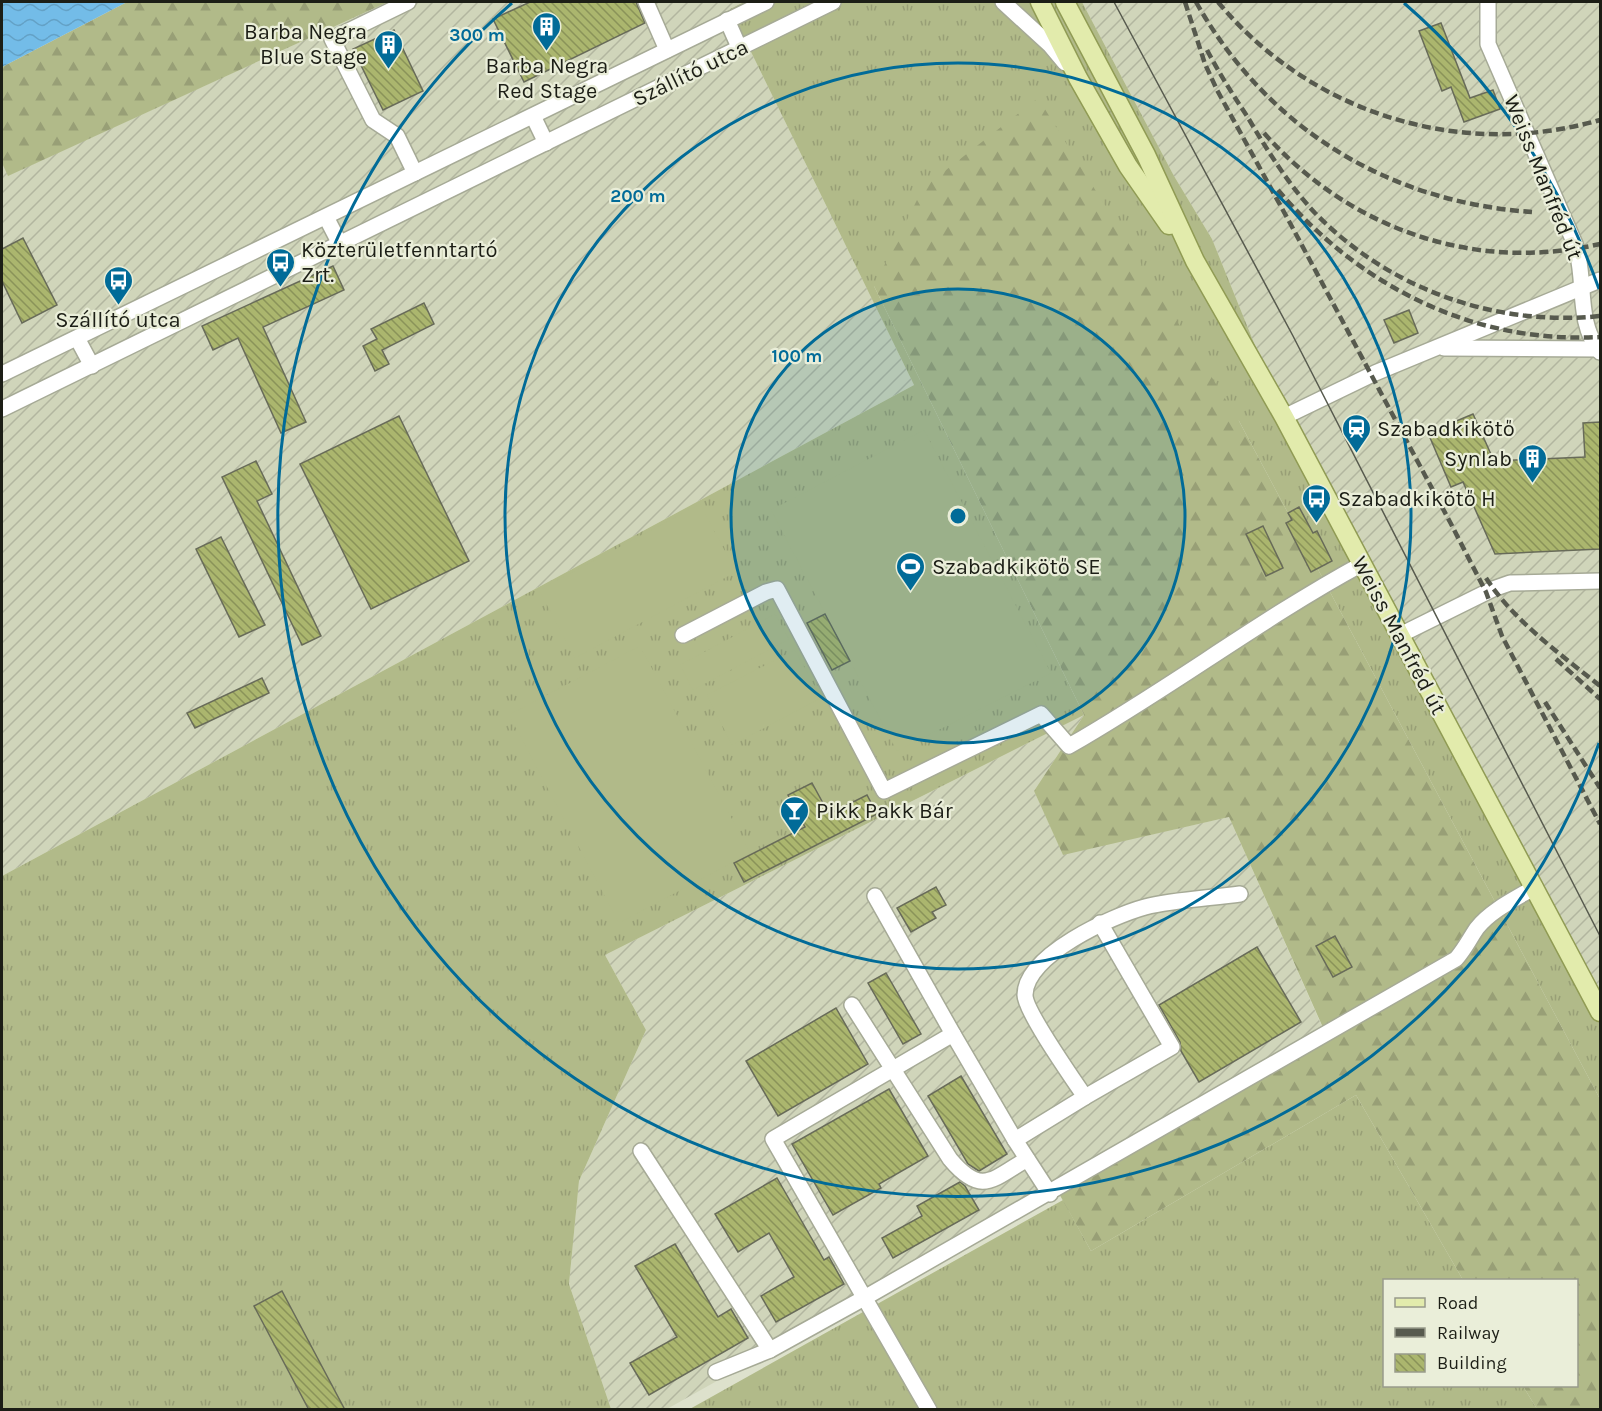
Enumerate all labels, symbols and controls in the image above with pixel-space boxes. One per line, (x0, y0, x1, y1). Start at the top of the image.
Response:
building icon: Barba Negra Red Stage (531, 10, 563, 52)
place label: Barba Negra Blue Stage (244, 19, 367, 70)
text: 300 m (449, 24, 505, 46)
building icon: Barba Negra Blue Stage (372, 28, 404, 70)
street label: Szállító utca (628, 34, 752, 112)
place label: Barba Negra Red Stage (486, 53, 608, 104)
street label: Weiss Manfréd út (1498, 91, 1588, 264)
text: 200 m (610, 185, 666, 207)
place label: Közterületfenntartó Zrt. (301, 237, 497, 288)
bus stop icon: Közterületfenntartó Zrt. (264, 246, 296, 288)
bus stop icon: Szállító utca (102, 264, 134, 306)
place label: Szállító utca (55, 307, 181, 333)
text: 100 m (772, 345, 822, 367)
station icon: Szabadkikötő (1340, 412, 1372, 454)
place label: Szabadkikötő (1377, 416, 1515, 442)
building icon: Synlab (1517, 442, 1549, 484)
place label: Synlab (1444, 446, 1512, 472)
bus stop icon: Szabadkikötő H (1301, 482, 1333, 524)
place label: Szabadkikötő H (1338, 486, 1496, 512)
centre of rings (948, 506, 968, 526)
sports icon: Szabadkikötő SE (895, 550, 927, 592)
street label: Weiss Manfréd út (1346, 552, 1452, 719)
place label: Szabadkikötő SE (932, 554, 1101, 580)
bar icon: Pikk Pakk Bár (779, 794, 811, 836)
place label: Pikk Pakk Bár (816, 798, 953, 824)
legend (1383, 1279, 1578, 1387)
text: Road (1437, 1292, 1478, 1314)
text: Railway (1437, 1322, 1500, 1344)
text: Building (1437, 1352, 1507, 1374)

